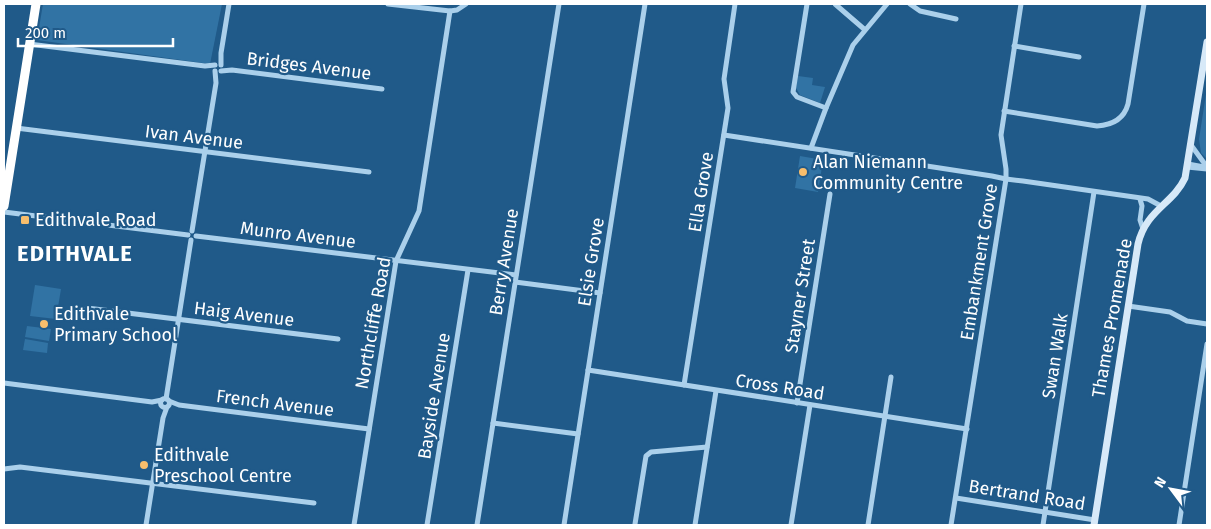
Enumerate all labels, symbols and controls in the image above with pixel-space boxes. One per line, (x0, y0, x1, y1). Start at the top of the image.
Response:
scale bar (18, 15, 172, 47)
text: 200 m (25, 24, 66, 42)
street label: Bridges Avenue (245, 47, 373, 85)
street label: Ivan Avenue (144, 120, 244, 154)
street label: Ella Grove (684, 150, 718, 234)
place label: Alan Niemann Community Centre (813, 151, 963, 194)
marker: Alan Niemann Community Centre (797, 166, 809, 178)
street label: Embankment Grove (956, 182, 1002, 342)
street label: Berry Avenue (485, 207, 523, 317)
place label: Edithvale Road (35, 209, 156, 231)
marker: Edithvale Road (19, 214, 31, 226)
street label: Elsie Grove (573, 216, 609, 308)
street label: Munro Avenue (239, 217, 357, 253)
street label: Stayner Street (780, 237, 820, 355)
street label: Thames Promenade (1087, 237, 1137, 399)
district label: EDITHVALE (17, 240, 133, 267)
street label: Northcliffe Road (351, 255, 395, 391)
street label: Haig Avenue (193, 297, 295, 331)
place label: Edithvale Primary School (54, 303, 177, 346)
street label: Swan Walk (1037, 311, 1073, 400)
marker: Edithvale Primary School (38, 318, 50, 330)
street label: Bayside Avenue (413, 331, 455, 461)
street label: Cross Road (734, 369, 826, 405)
street label: French Avenue (215, 385, 335, 421)
place label: Edithvale Preschool Centre (154, 444, 292, 487)
marker: Edithvale Preschool Centre (138, 459, 150, 471)
north arrow (1146, 464, 1196, 514)
text: N (1151, 474, 1170, 491)
street label: Bertrand Road (967, 475, 1087, 515)

